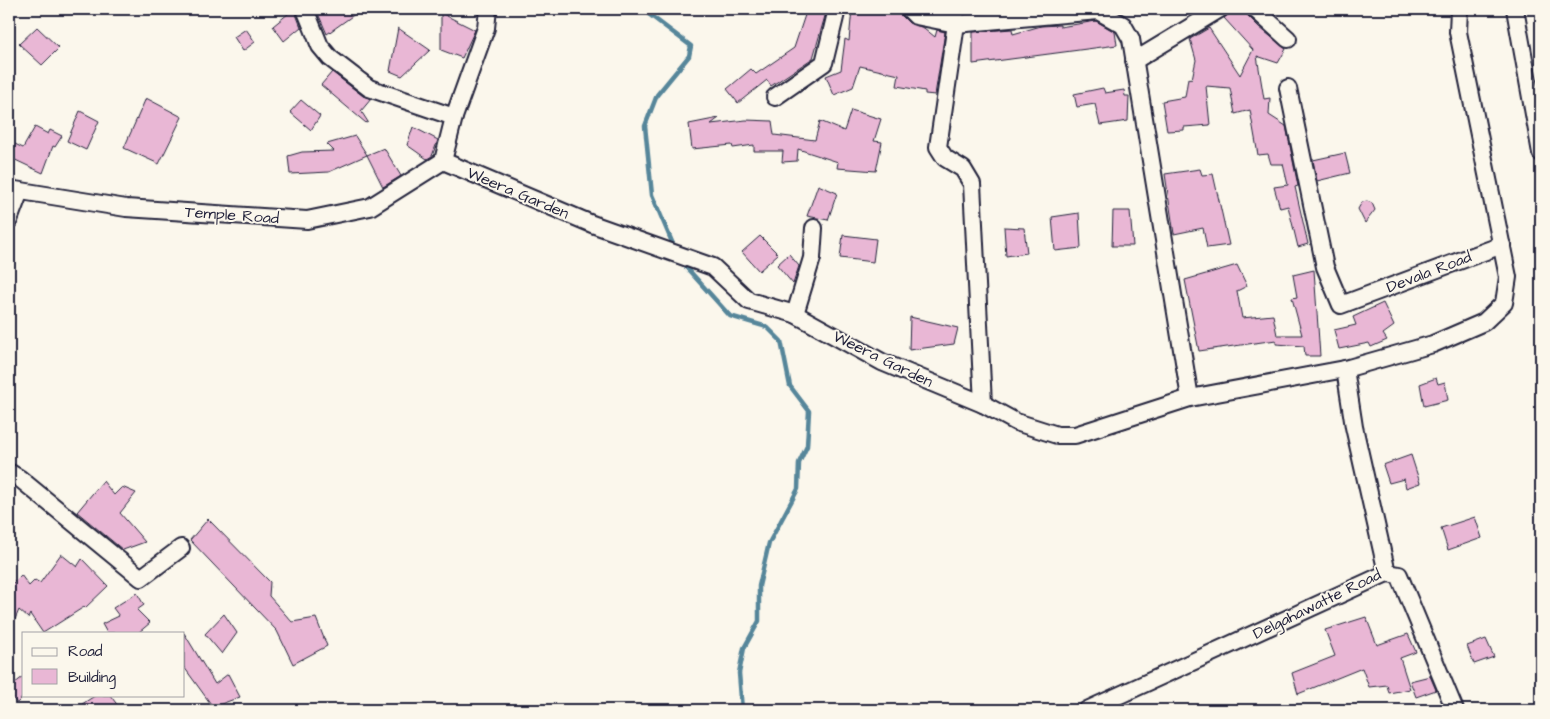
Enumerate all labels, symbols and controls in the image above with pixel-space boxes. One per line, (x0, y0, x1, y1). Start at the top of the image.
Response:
street label: Weera Garden (464, 162, 572, 224)
street label: Temple Road (184, 201, 280, 229)
street label: Devala Road (1383, 246, 1475, 298)
street label: Weera Garden (829, 325, 937, 393)
street label: Delgahawatte Road (1249, 563, 1385, 645)
legend (22, 632, 185, 696)
text: Road (68, 641, 103, 662)
text: Building (68, 667, 116, 689)

